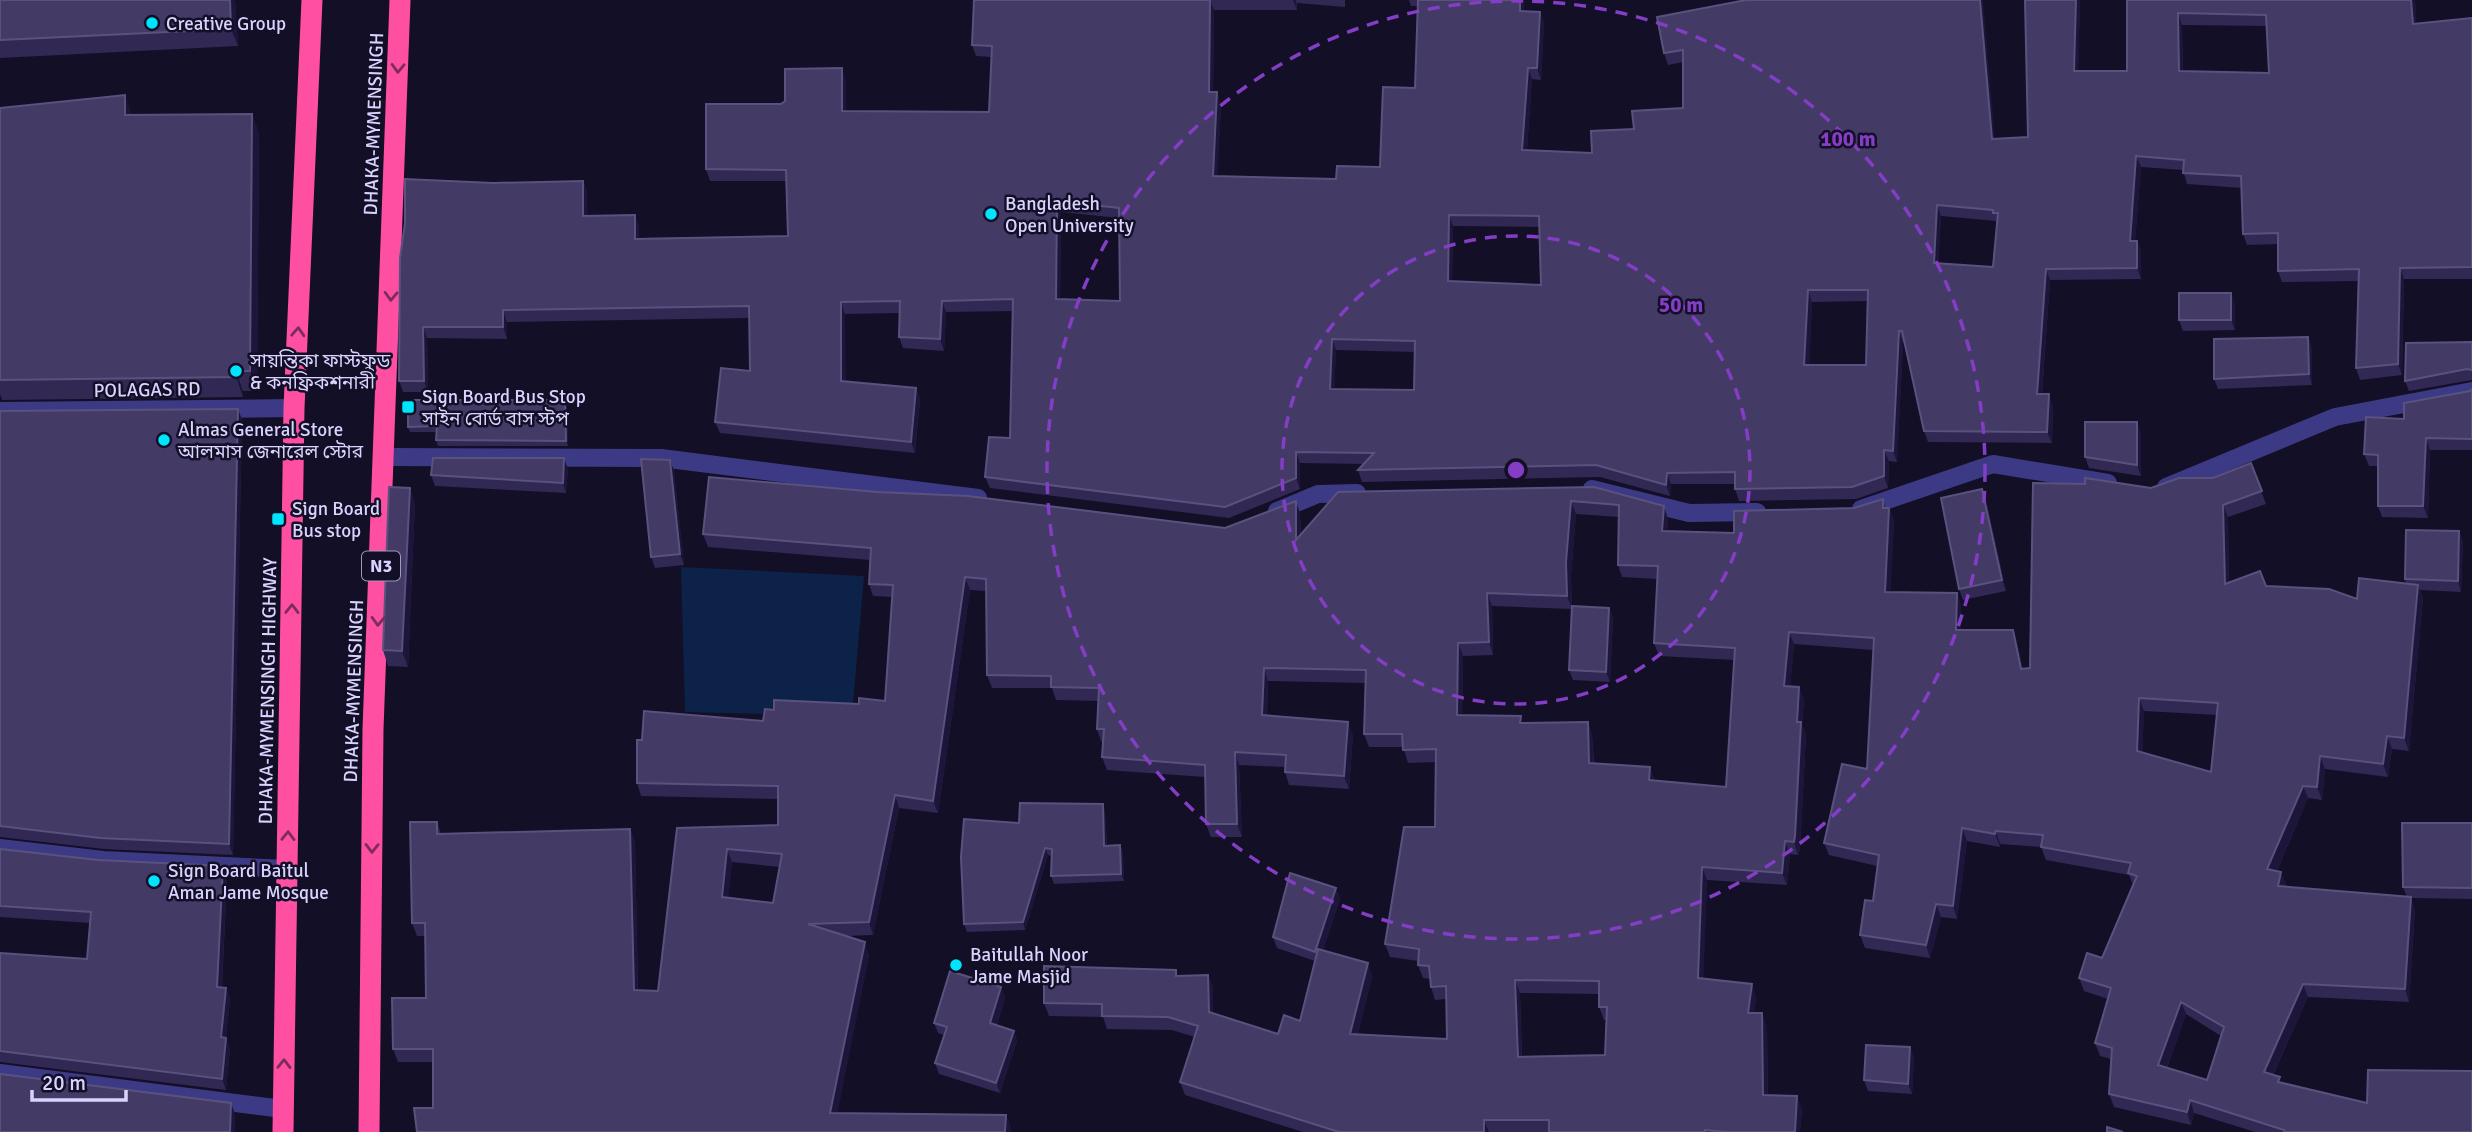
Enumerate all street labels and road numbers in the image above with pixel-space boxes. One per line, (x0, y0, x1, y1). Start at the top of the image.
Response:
street label: DHAKA-MYMENSINGH (359, 32, 389, 216)
street label: POLAGAS RD (93, 377, 201, 403)
road number: N3 (362, 552, 400, 580)
street label: DHAKA-MYMENSINGH HIGHWAY (254, 557, 282, 825)
street label: DHAKA-MYMENSINGH (339, 599, 369, 783)

